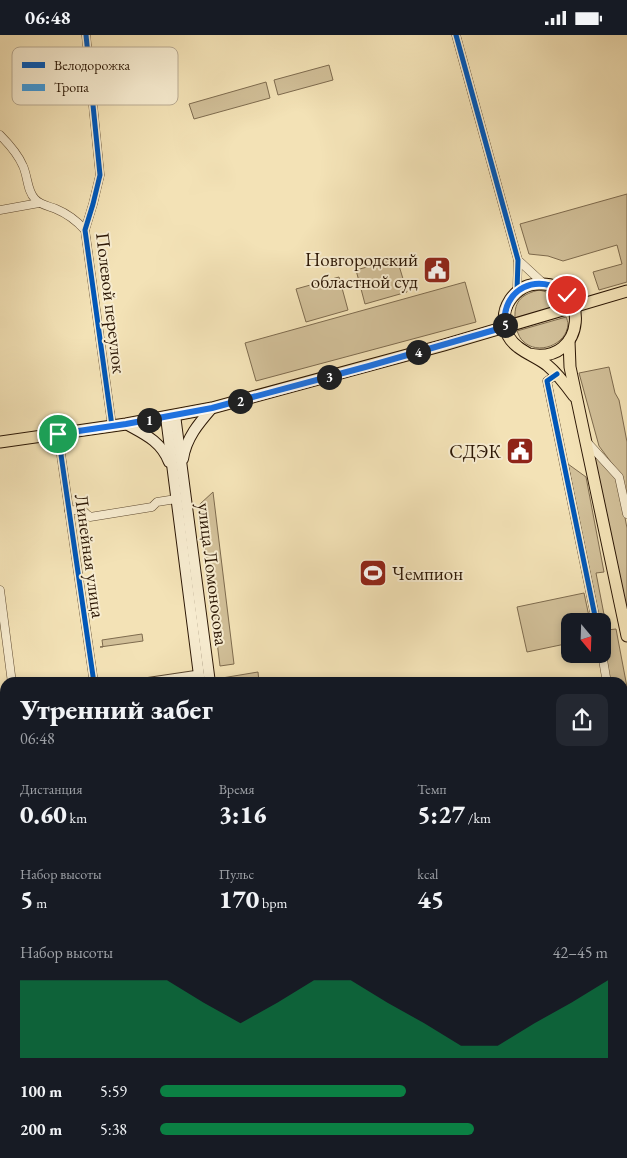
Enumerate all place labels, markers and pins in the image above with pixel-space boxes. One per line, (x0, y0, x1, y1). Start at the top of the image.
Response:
place label: Новгородский областной суд (305, 247, 418, 294)
public building icon: Новгородский областной суд (422, 255, 452, 285)
pin (546, 274, 588, 316)
pin: 5 (492, 313, 518, 337)
pin: 4 (406, 339, 430, 365)
pin: 3 (316, 365, 342, 389)
pin: 2 (228, 389, 252, 413)
pin: 1 (136, 407, 162, 433)
pin (37, 413, 79, 455)
public building icon: СДЭК (505, 436, 535, 466)
place label: СДЭК (449, 439, 501, 464)
sports icon: Чемпион (358, 558, 388, 588)
place label: Чемпион (392, 561, 463, 586)

